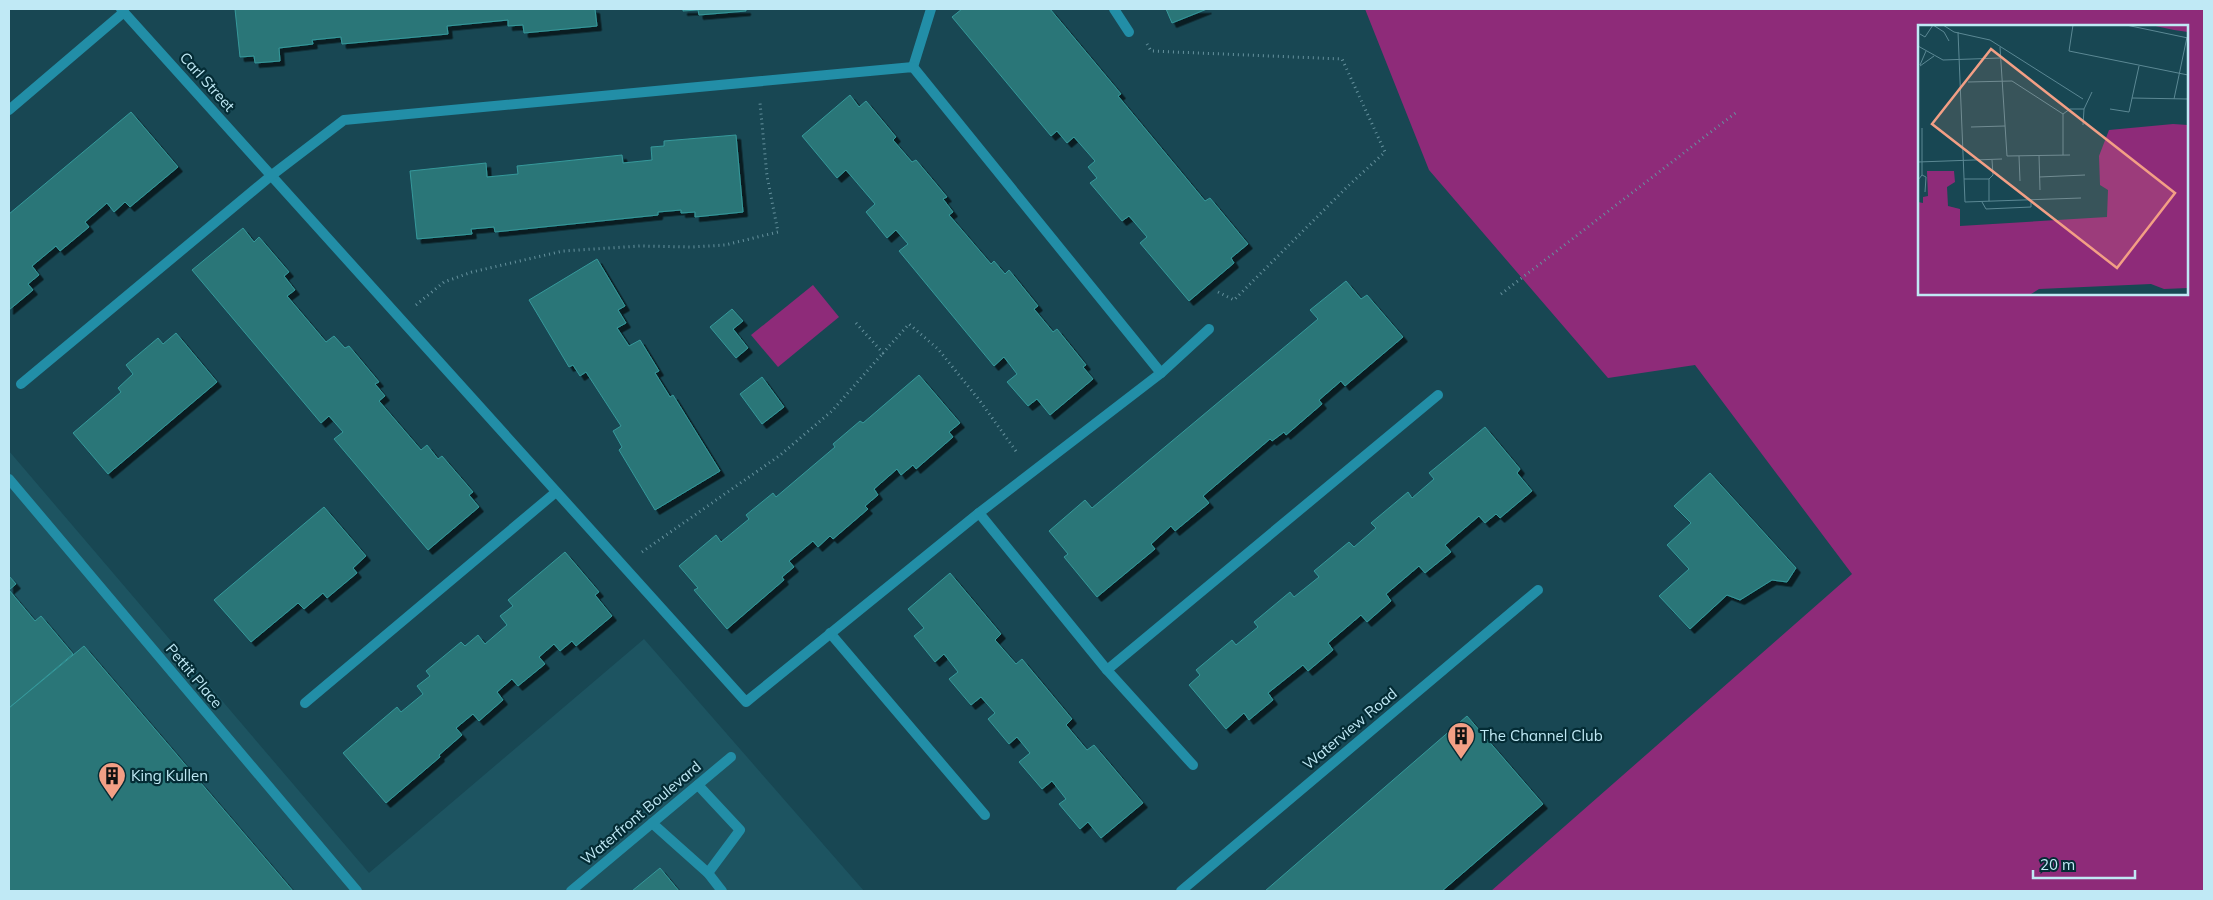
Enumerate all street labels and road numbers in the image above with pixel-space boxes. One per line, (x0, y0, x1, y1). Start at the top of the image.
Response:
street label: Carl Street (176, 48, 239, 115)
street label: Pettit Place (162, 640, 227, 712)
street label: Waterview Road (1299, 684, 1401, 774)
street label: Waterfront Boulevard (577, 757, 705, 868)

